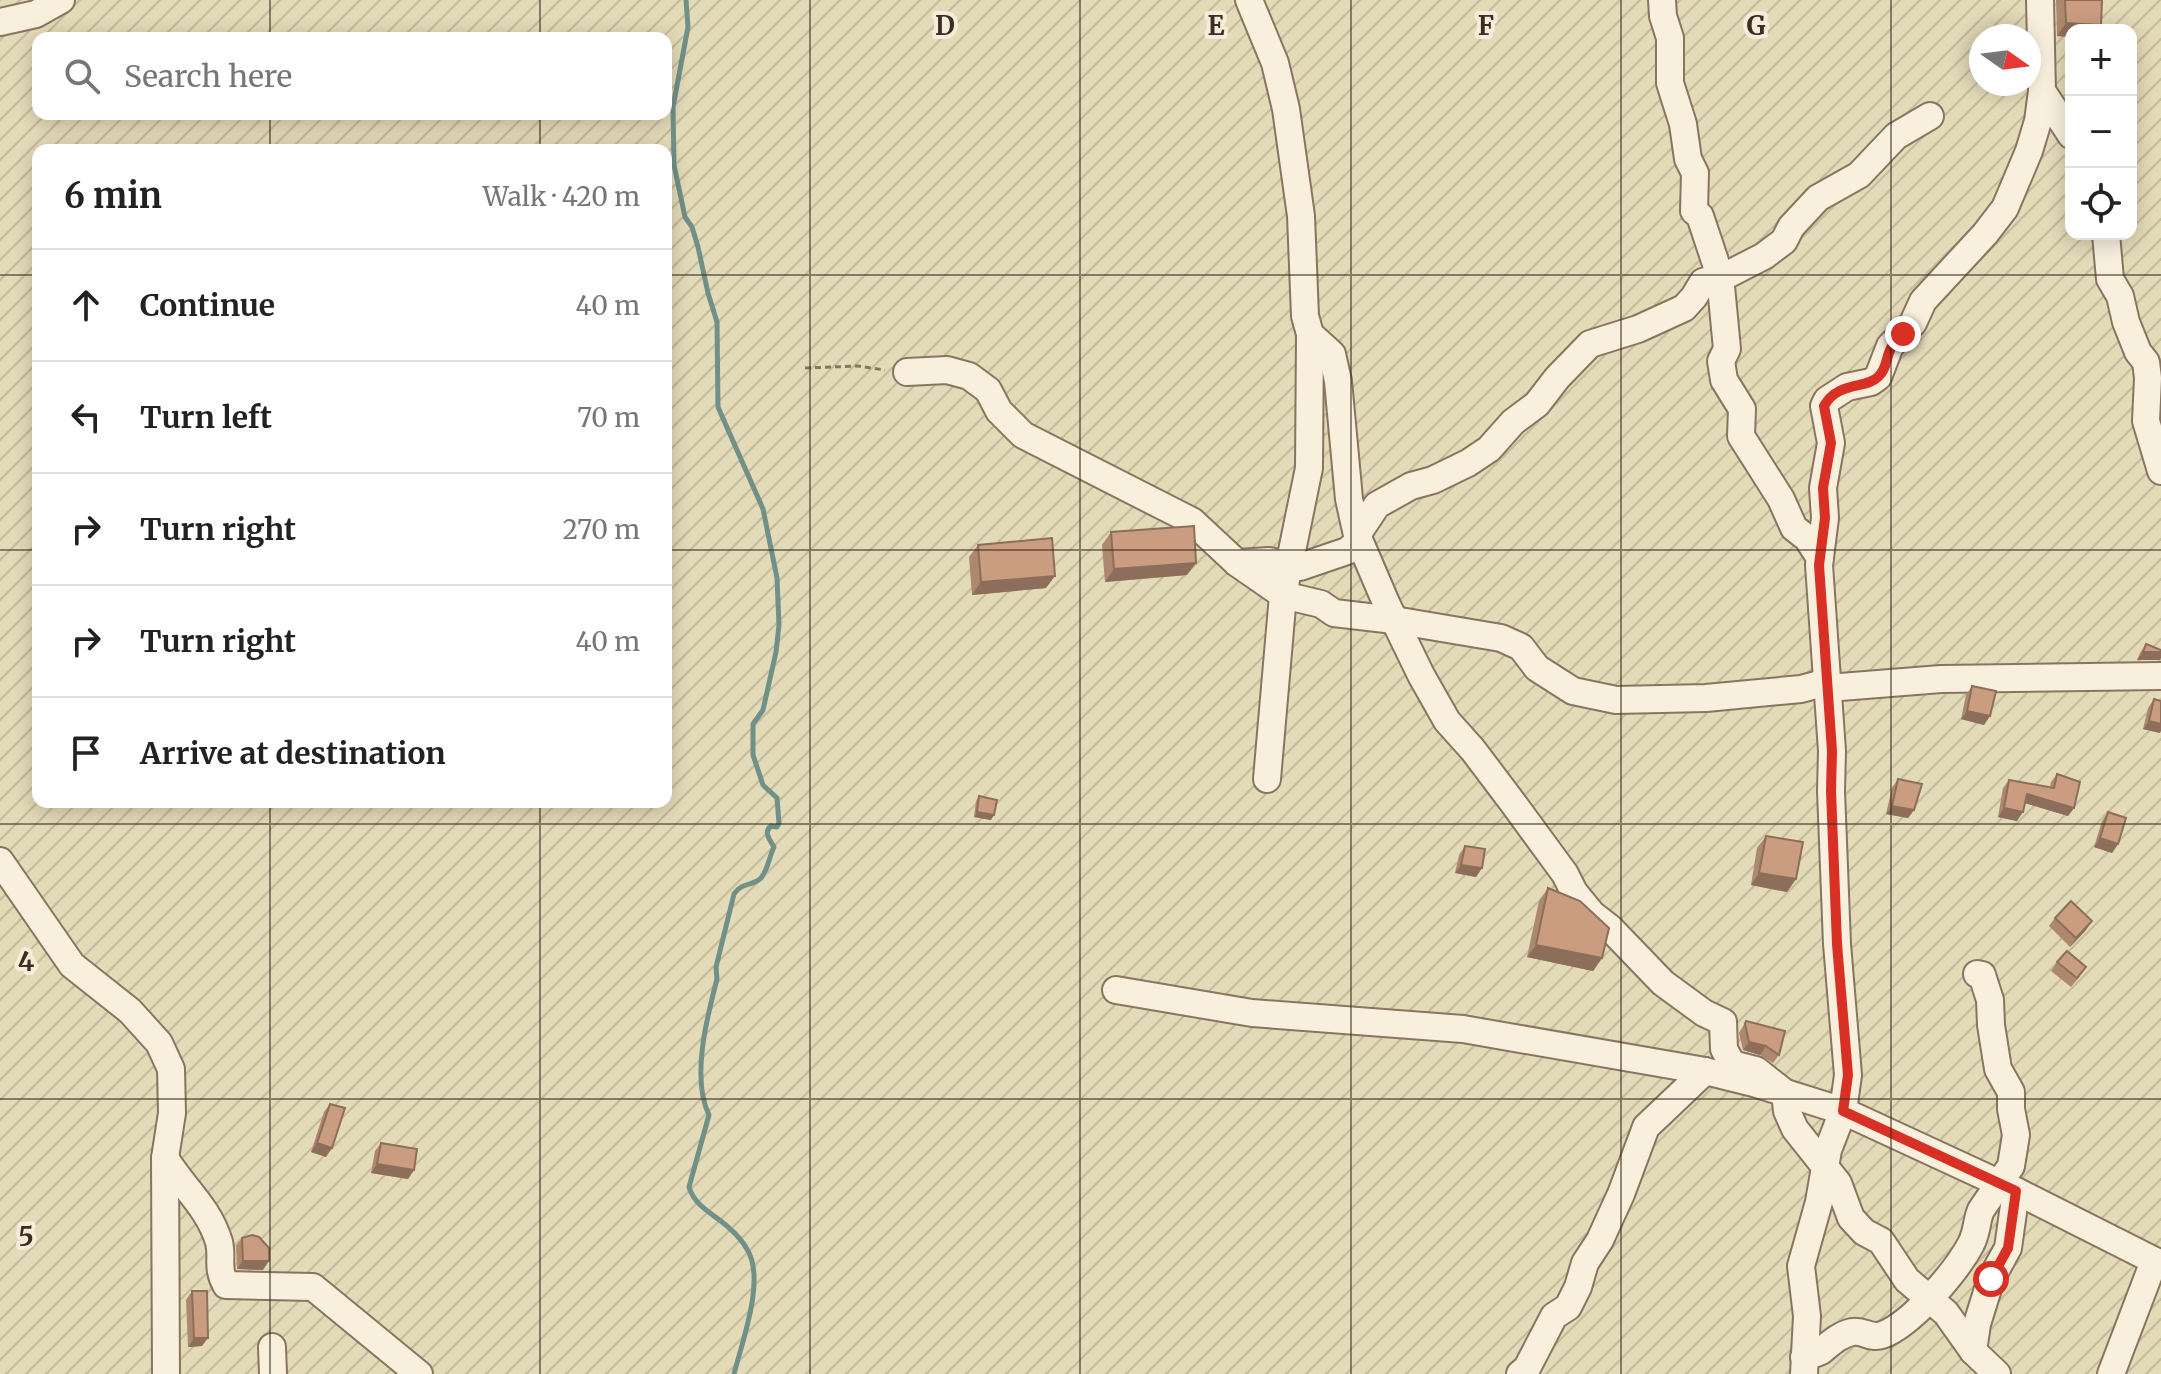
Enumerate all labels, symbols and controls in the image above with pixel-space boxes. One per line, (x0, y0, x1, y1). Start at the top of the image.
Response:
text: D (935, 9, 955, 42)
text: E (1208, 9, 1225, 42)
text: F (1478, 9, 1494, 42)
text: G (1747, 9, 1766, 42)
north arrow (1969, 24, 2041, 96)
map controls (2065, 24, 2137, 240)
button: + (2065, 24, 2137, 96)
search box (32, 32, 672, 120)
icon: search (60, 54, 104, 98)
text: Search here (124, 57, 292, 95)
button: − (2065, 96, 2137, 168)
button: locate (2065, 168, 2137, 240)
text: 6 min (64, 175, 162, 217)
text: Walk · 420 m (483, 180, 640, 213)
icon: ahead (64, 283, 108, 327)
text: Continue (140, 286, 275, 324)
text: 40 m (576, 289, 640, 322)
route end (1885, 316, 1921, 352)
icon: left (64, 395, 108, 439)
text: Turn left (140, 398, 272, 436)
text: 70 m (577, 401, 640, 434)
icon: right (64, 507, 108, 551)
text: Turn right (140, 510, 296, 548)
text: 270 m (563, 513, 640, 546)
icon: right (64, 619, 108, 663)
text: Turn right (140, 622, 296, 660)
text: 40 m (576, 625, 640, 658)
icon: arrive (64, 731, 108, 775)
text: Arrive at destination (140, 734, 446, 772)
text: 4 (18, 945, 35, 978)
text: 5 (18, 1220, 34, 1253)
route start (1973, 1261, 2009, 1297)

